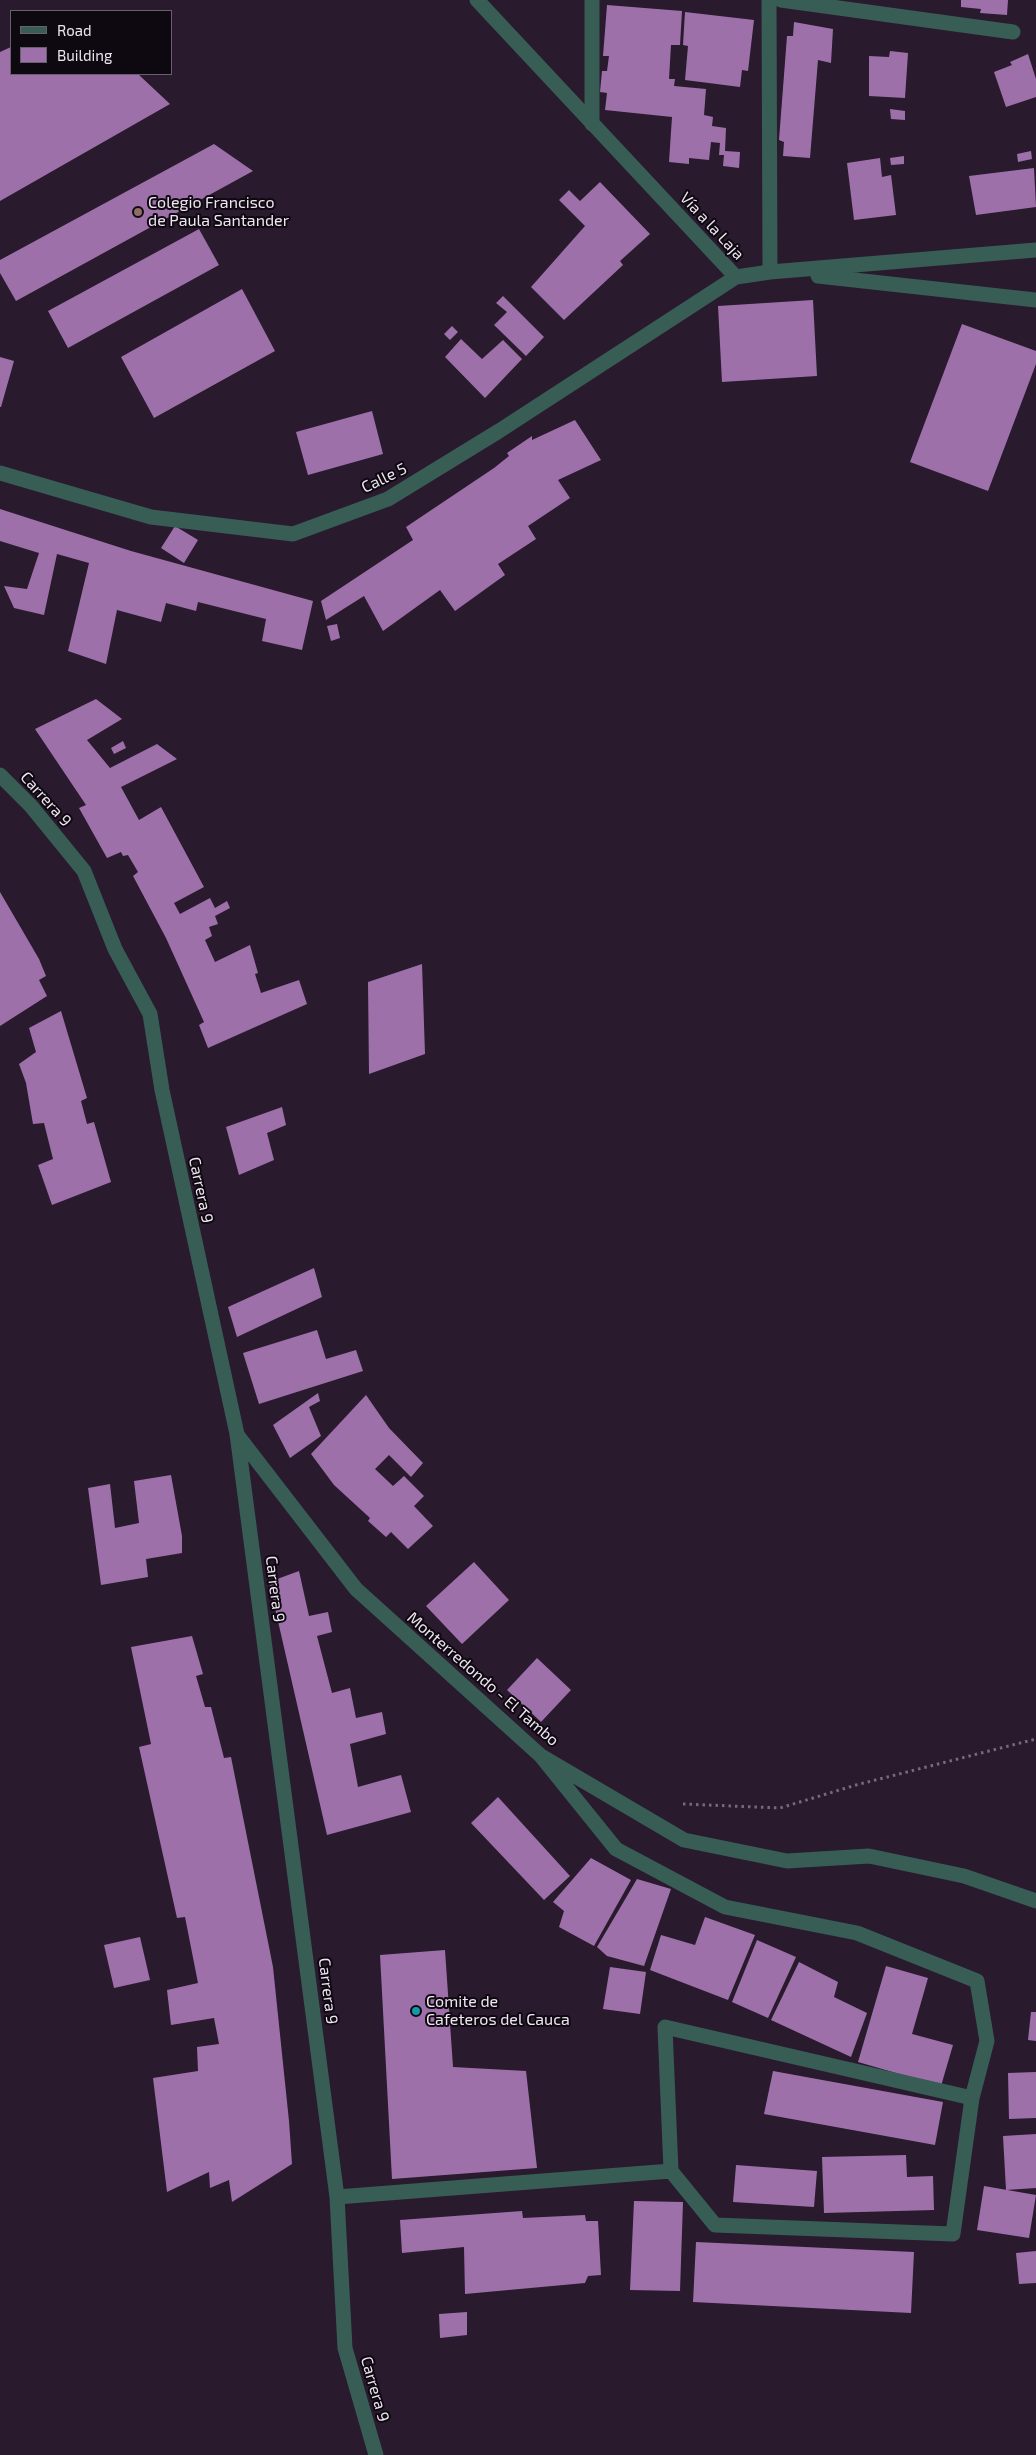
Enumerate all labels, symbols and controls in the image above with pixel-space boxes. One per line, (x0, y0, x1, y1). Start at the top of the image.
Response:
legend (10, 10, 172, 75)
text: Road (57, 21, 92, 39)
text: Building (57, 46, 112, 64)
street label: Vía a la Laja (676, 188, 748, 264)
place label: Colegio Francisco de Paula Santander (148, 193, 289, 231)
marker: Colegio Francisco de Paula Santander (132, 206, 144, 218)
street label: Calle 5 (358, 459, 410, 497)
street label: Carrera 9 (16, 768, 76, 830)
street label: Carrera 9 (185, 1155, 217, 1225)
street label: Carrera 9 (261, 1555, 289, 1623)
street label: Monterredondo - El Tambo (403, 1608, 563, 1750)
street label: Carrera 9 (314, 1957, 342, 2025)
place label: Comite de Cafeteros del Cauca (426, 1992, 570, 2030)
marker: Comite de Cafeteros del Cauca (410, 2005, 422, 2017)
street label: Carrera 9 (357, 2354, 393, 2424)

